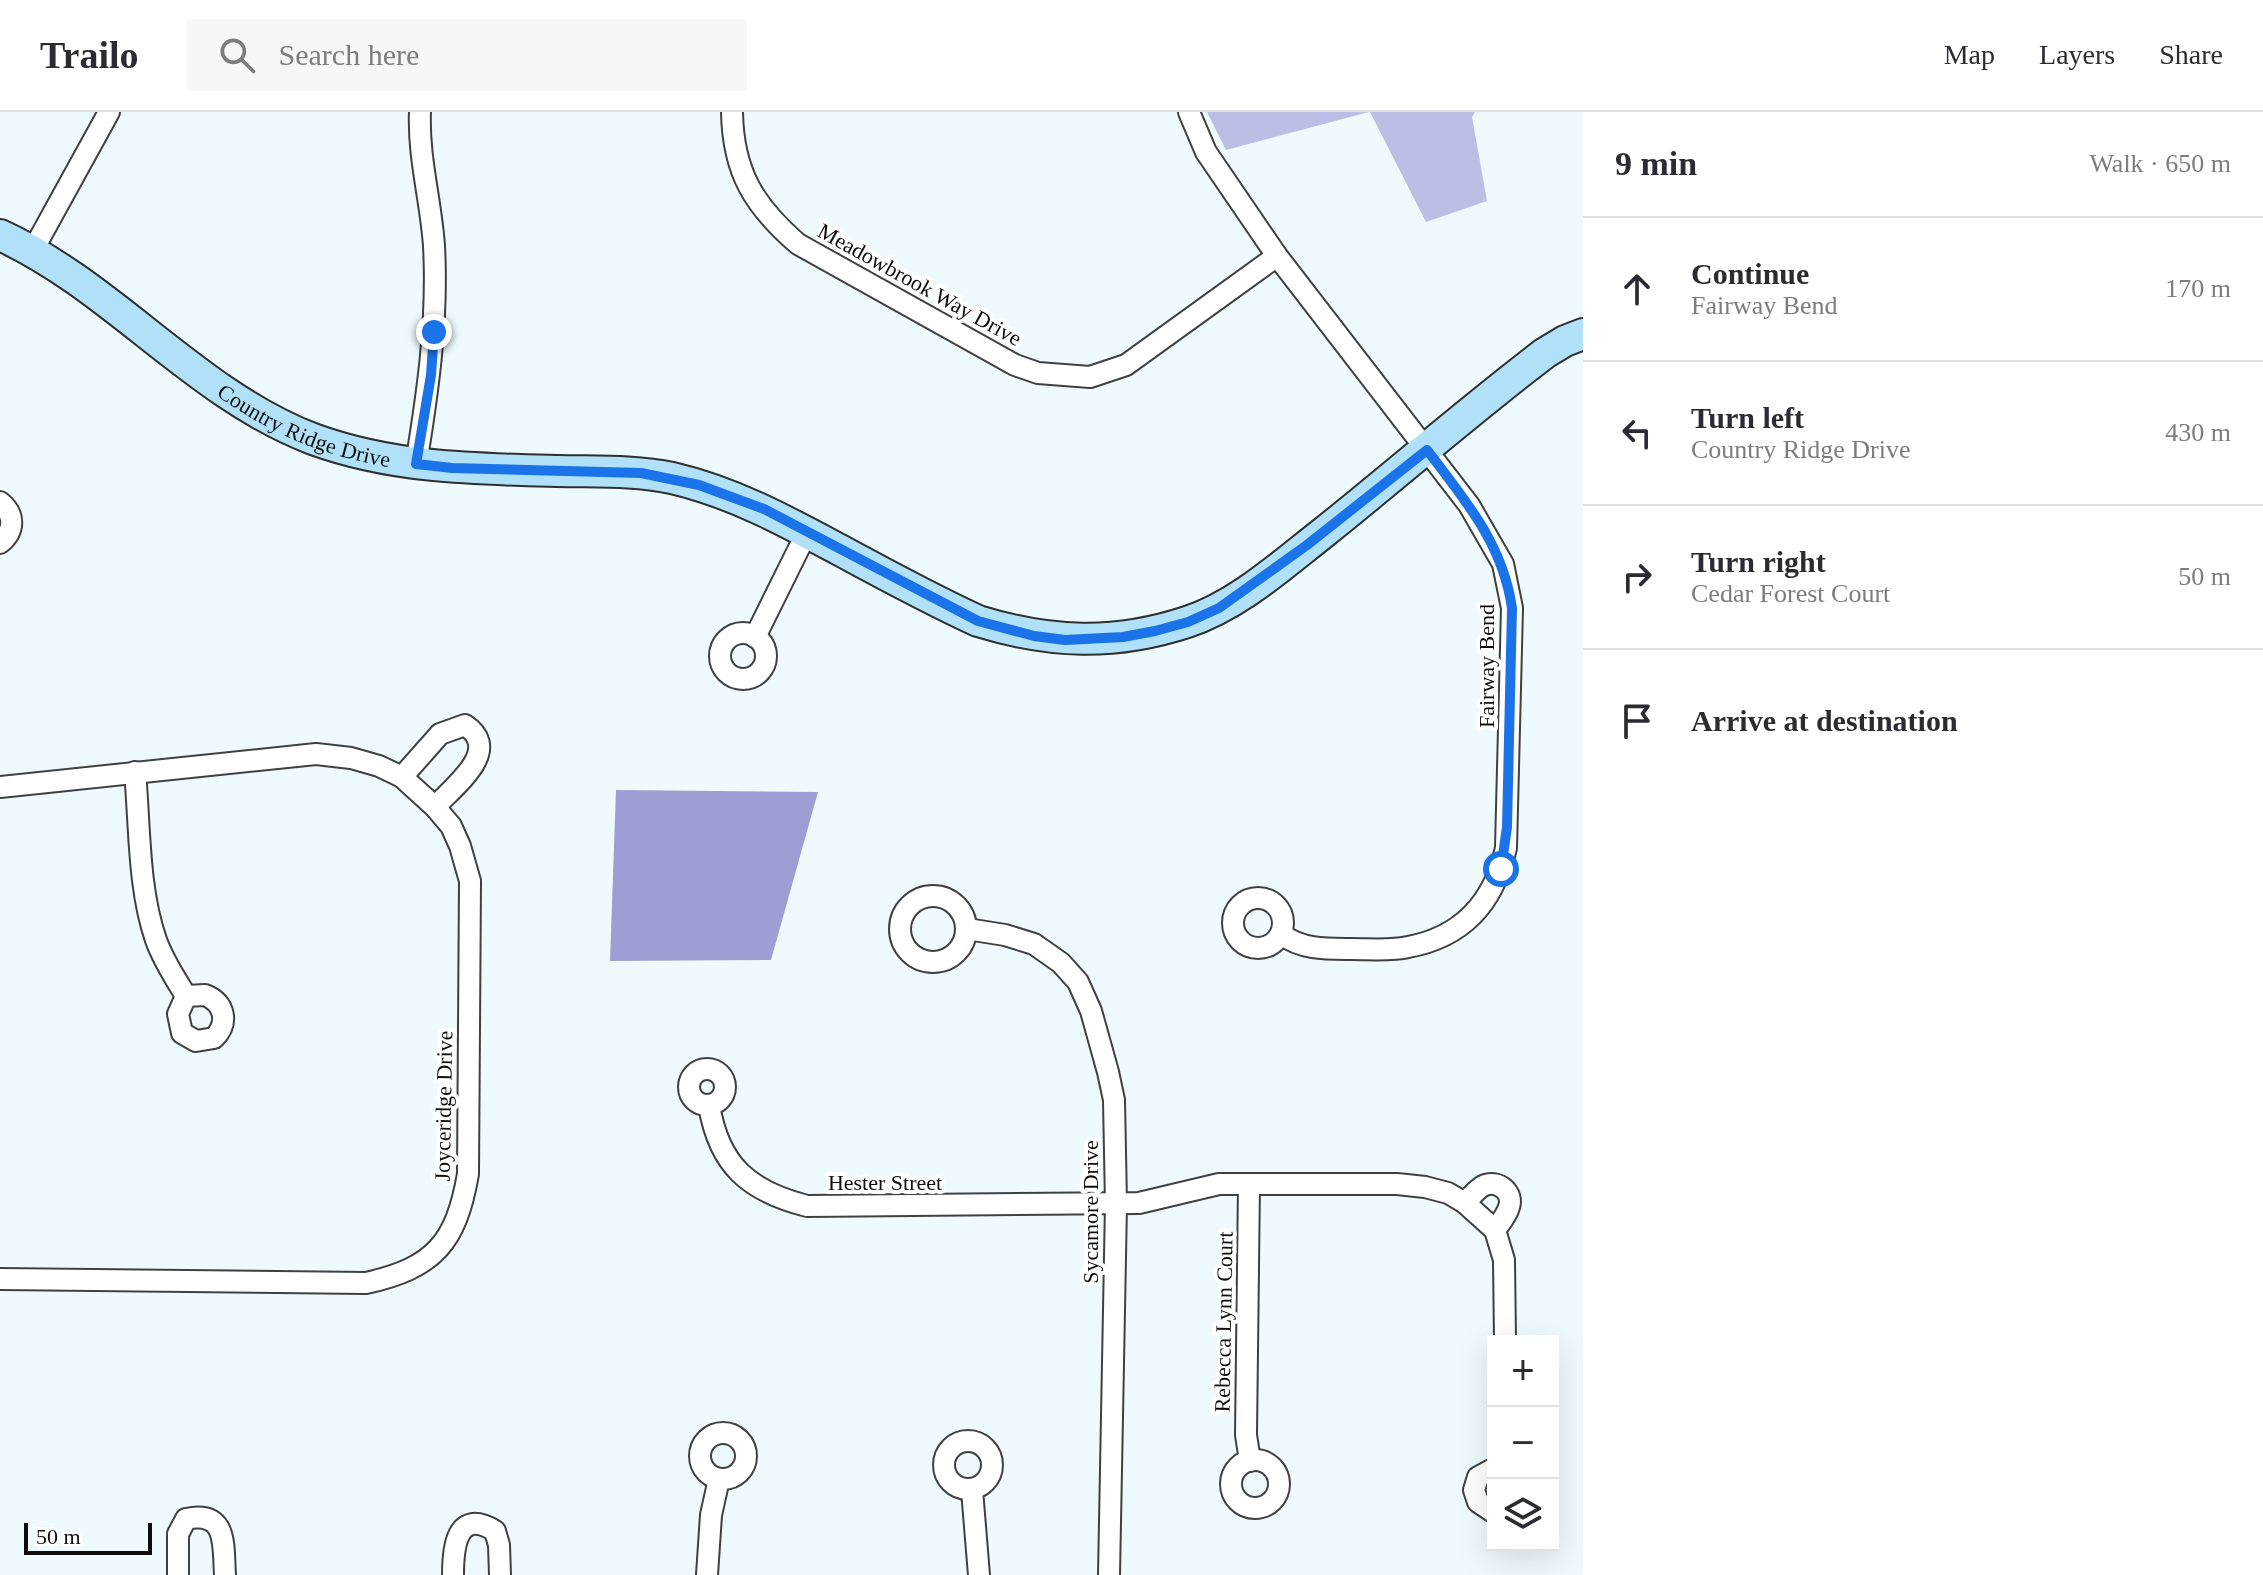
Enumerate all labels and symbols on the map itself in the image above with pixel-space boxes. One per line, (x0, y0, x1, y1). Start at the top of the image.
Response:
street label: Meadowbrook Way Drive (814, 218, 1026, 351)
route end (416, 314, 452, 350)
street label: Country Ridge Drive (213, 379, 392, 472)
street label: Fairway Bend (1474, 604, 1499, 728)
route start (1483, 851, 1519, 887)
street label: Joyceridge Drive (430, 1030, 457, 1182)
street label: Sycamore Drive (1078, 1140, 1103, 1284)
street label: Hester Street (828, 1170, 942, 1195)
street label: Rebecca Lynn Court (1209, 1231, 1238, 1413)
scale bar (24, 1519, 152, 1555)

